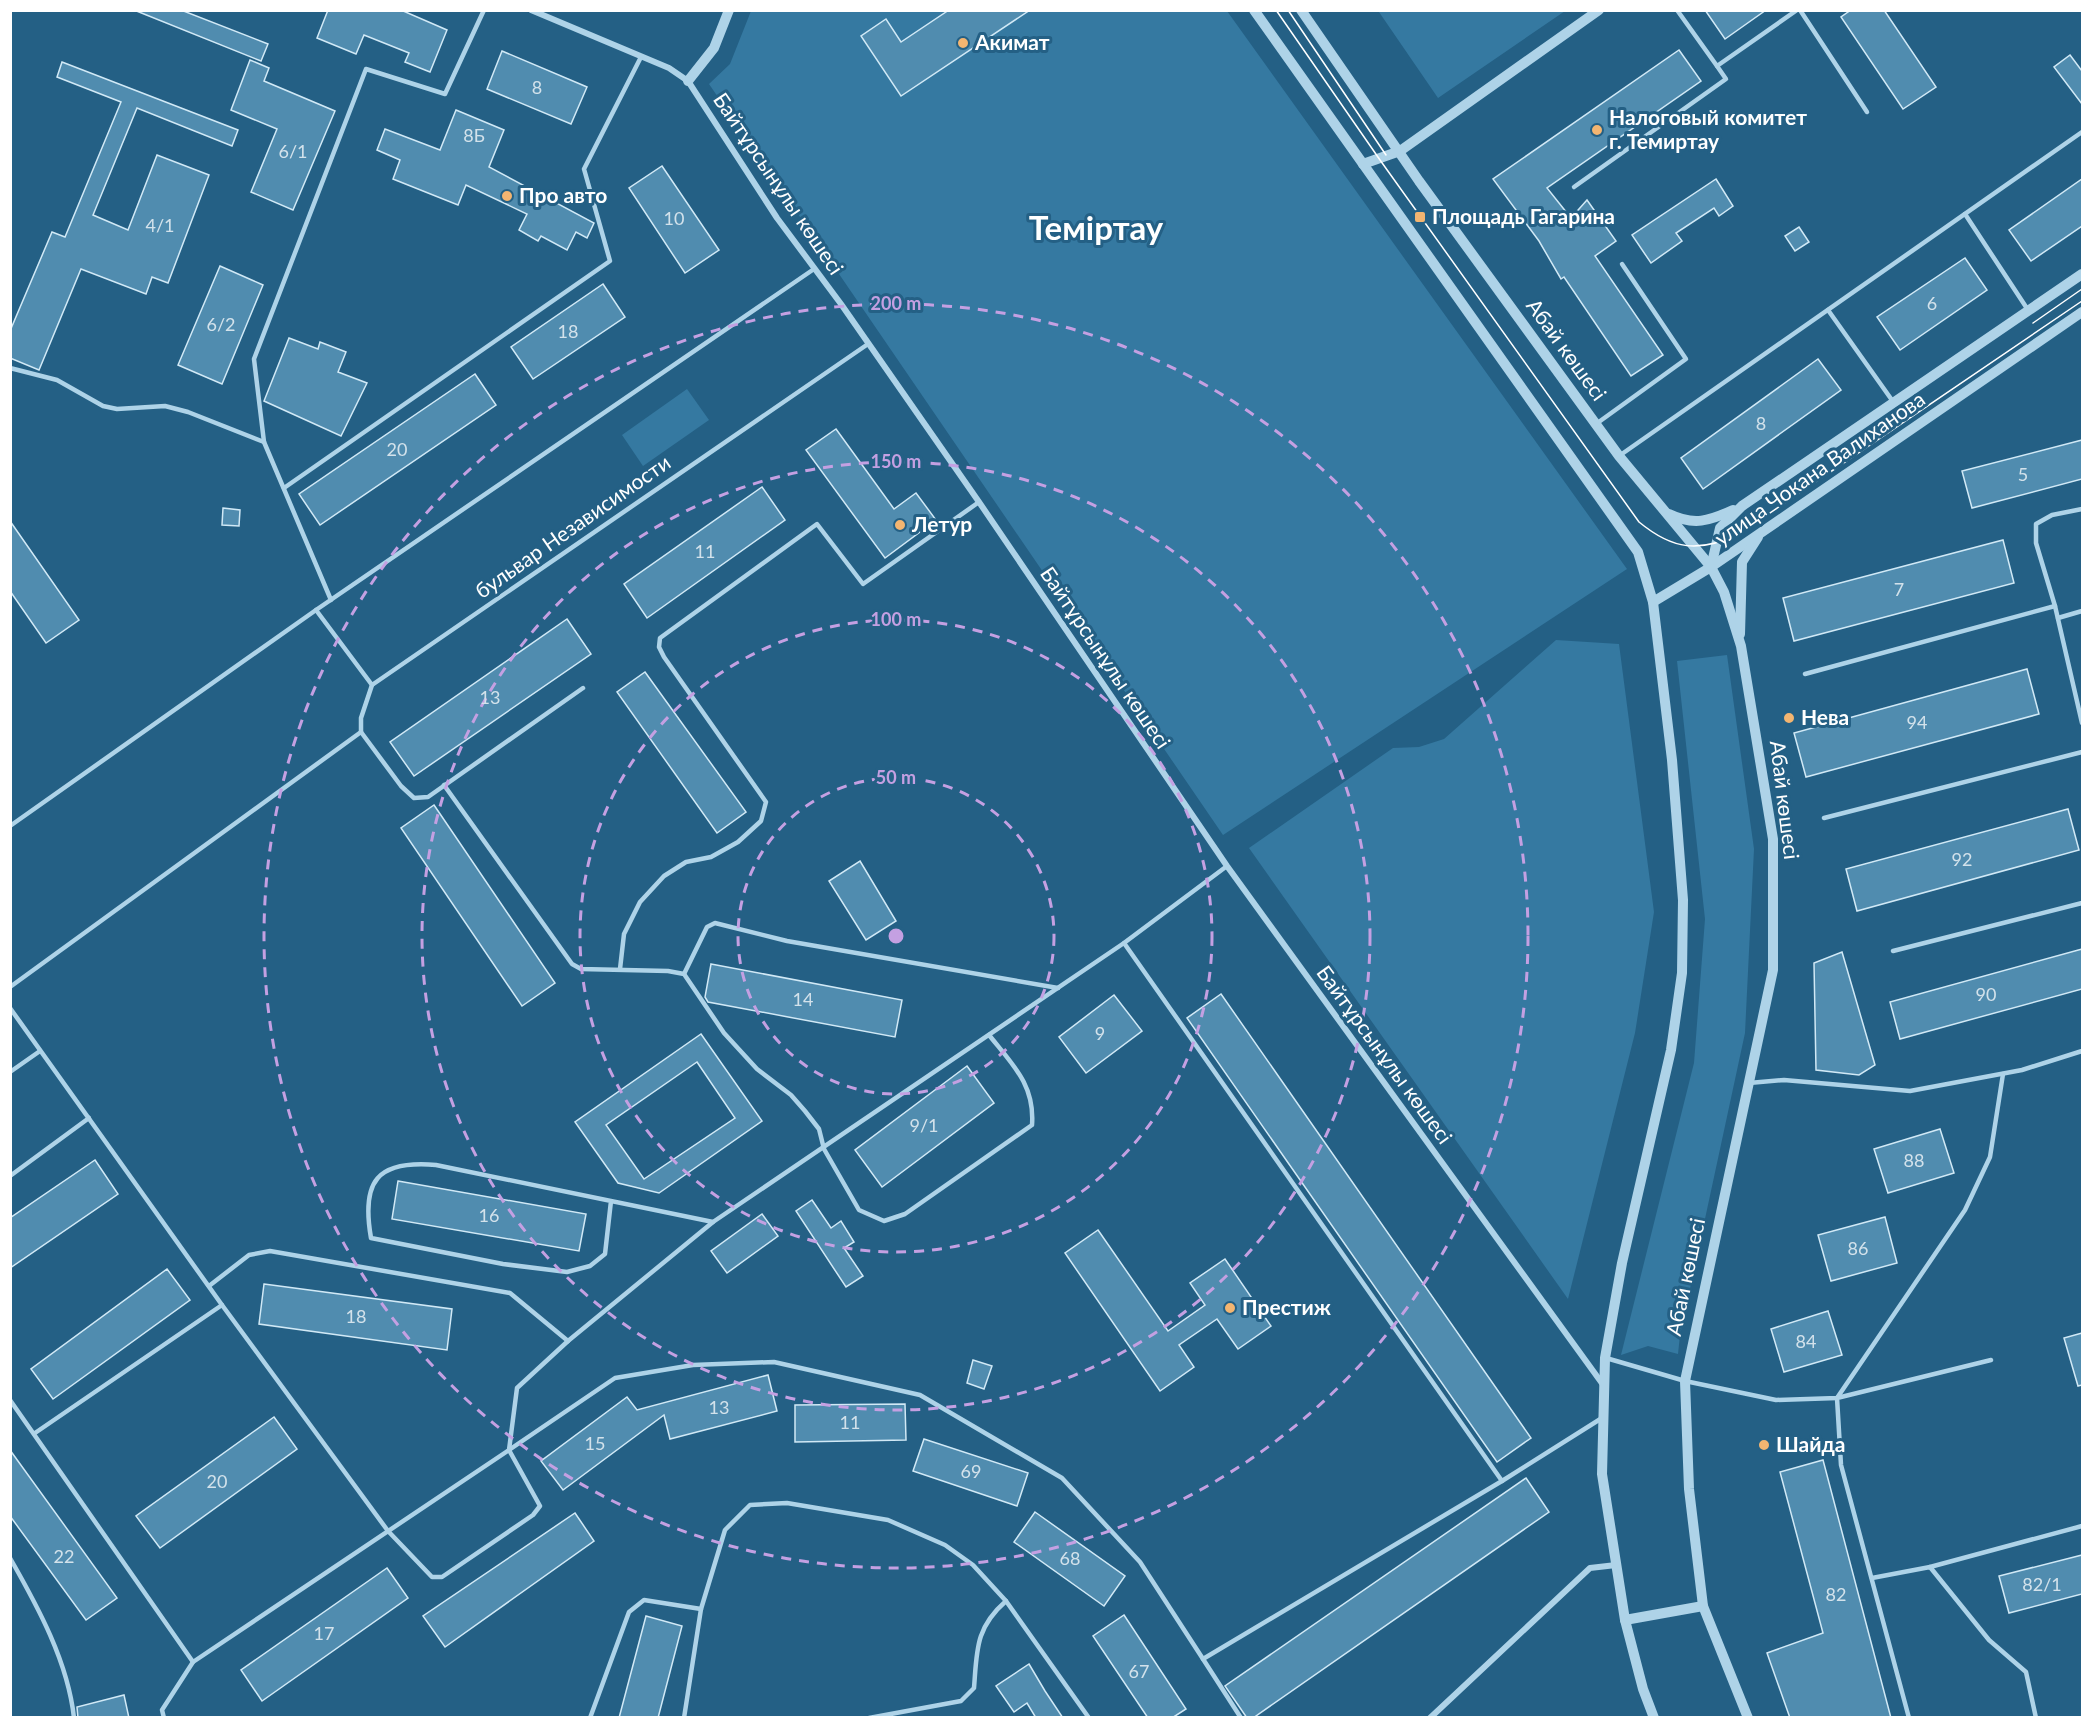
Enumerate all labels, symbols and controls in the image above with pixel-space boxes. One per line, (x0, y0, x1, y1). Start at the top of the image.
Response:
place label: Акимат (974, 29, 1050, 54)
marker: Акимат (956, 36, 970, 50)
house number: 8 (532, 76, 542, 98)
street label: Байтұрсынұлы көшесі (709, 87, 849, 279)
place label: Налоговый комитет г. Темиртау (1609, 104, 1807, 153)
marker: Налоговый комитет г. Темиртау (1590, 123, 1604, 137)
house number: 8Б (463, 124, 485, 146)
house number: 6/1 (278, 140, 308, 162)
place label: Про авто (519, 182, 607, 207)
marker: Про авто (500, 189, 514, 203)
place label: Площадь Гагарина (1432, 203, 1615, 228)
house number: 10 (664, 207, 684, 229)
district label: Теміртау (1029, 207, 1164, 247)
marker: Площадь Гагарина (1413, 210, 1427, 224)
house number: 4/1 (145, 214, 175, 236)
text: 200 m (871, 292, 921, 314)
house number: 6 (1927, 292, 1937, 314)
street label: Абай көшесі (1522, 293, 1612, 405)
house number: 6/2 (206, 313, 236, 335)
house number: 18 (558, 320, 578, 342)
street label: улица Чокана Валиханова (1709, 386, 1929, 550)
house number: 8 (1756, 412, 1766, 434)
house number: 20 (387, 438, 407, 460)
street label: бульвар Независимости (470, 449, 675, 603)
text: 150 m (871, 450, 921, 472)
house number: 5 (2018, 463, 2028, 485)
place label: Летур (911, 511, 972, 536)
marker: Летур (893, 518, 907, 532)
house number: 11 (695, 540, 715, 562)
street label: Байтұрсынұлы көшесі (1036, 561, 1176, 753)
house number: 7 (1894, 578, 1904, 600)
text: 100 m (871, 608, 921, 630)
house number: 13 (480, 686, 500, 708)
place label: Нева (1801, 704, 1849, 729)
marker: Нева (1782, 711, 1796, 725)
house number: 94 (1907, 711, 1927, 733)
street label: Абай көшесі (1766, 739, 1805, 861)
text: 50 m (876, 766, 916, 788)
house number: 92 (1952, 848, 1972, 870)
centre of rings (886, 926, 906, 946)
street label: Байтұрсынұлы көшесі (1312, 960, 1458, 1148)
house number: 90 (1976, 983, 1996, 1005)
house number: 14 (793, 988, 813, 1010)
house number: 9 (1095, 1022, 1105, 1044)
house number: 9/1 (909, 1114, 939, 1136)
house number: 88 (1904, 1149, 1924, 1171)
house number: 16 (479, 1204, 499, 1226)
street label: Абай көшесі (1660, 1216, 1709, 1338)
house number: 86 (1848, 1237, 1868, 1259)
place label: Престиж (1242, 1294, 1331, 1319)
marker: Престиж (1223, 1301, 1237, 1315)
house number: 18 (346, 1305, 366, 1327)
house number: 84 (1796, 1330, 1816, 1352)
house number: 13 (709, 1396, 729, 1418)
house number: 11 (840, 1411, 860, 1433)
place label: Шайда (1776, 1431, 1845, 1456)
house number: 15 (585, 1432, 605, 1454)
marker: Шайда (1757, 1438, 1771, 1452)
house number: 69 (961, 1460, 981, 1482)
house number: 20 (207, 1470, 227, 1492)
house number: 22 (54, 1545, 74, 1567)
house number: 68 (1060, 1547, 1080, 1569)
house number: 82/1 (2022, 1573, 2062, 1595)
house number: 82 (1826, 1583, 1846, 1605)
house number: 17 (314, 1622, 334, 1644)
house number: 67 (1129, 1660, 1149, 1682)

